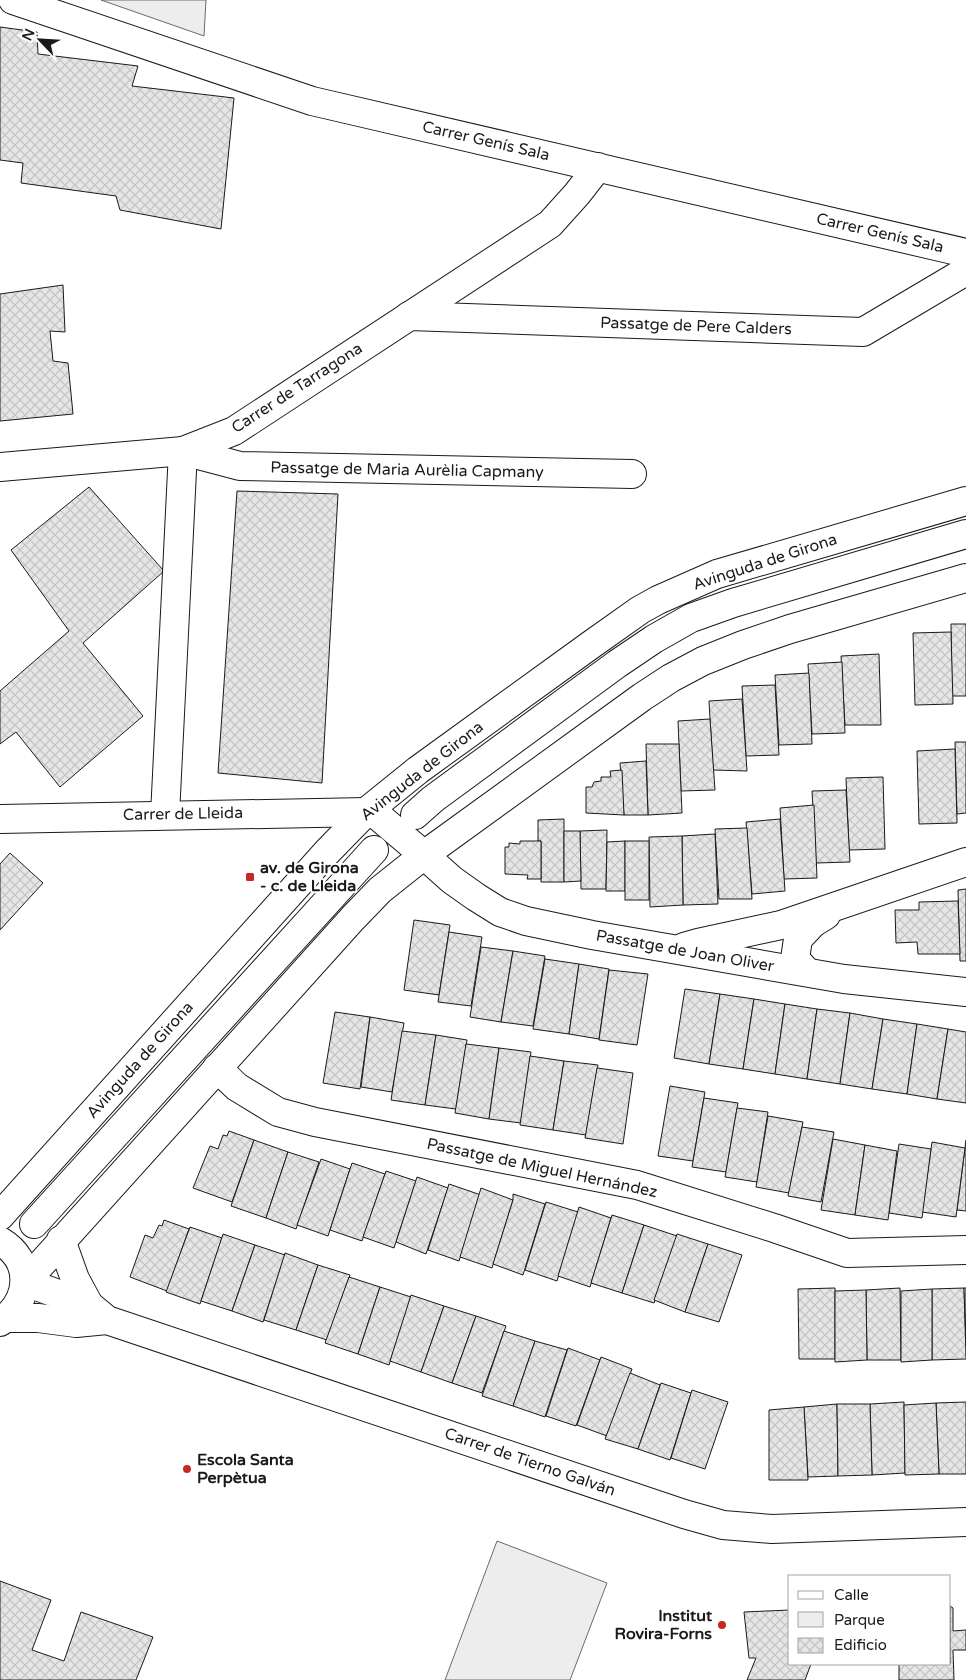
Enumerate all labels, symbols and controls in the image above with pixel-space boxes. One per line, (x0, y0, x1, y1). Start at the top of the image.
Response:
north arrow (15, 15, 65, 65)
text: N (19, 26, 39, 43)
street label: Carrer Genís Sala (420, 117, 552, 165)
street label: Carrer Genís Sala (814, 209, 946, 257)
street label: Passatge de Pere Calders (600, 313, 792, 339)
street label: Carrer de Tarragona (228, 338, 366, 438)
street label: Passatge de Maria Aurèlia Capmany (270, 458, 544, 482)
street label: Avinguda de Girona (690, 529, 840, 595)
street label: Avinguda de Girona (357, 717, 487, 825)
street label: Carrer de Lleida (123, 803, 243, 825)
place label: av. de Girona - c. de Lleida (260, 858, 359, 896)
marker: av. de Girona - c. de Lleida (244, 871, 256, 883)
street label: Passatge de Joan Oliver (594, 925, 777, 977)
street label: Avinguda de Girona (82, 997, 198, 1123)
street label: Passatge de Miguel Hernández (425, 1134, 659, 1202)
street label: Carrer de Tierno Galván (442, 1423, 618, 1501)
place label: Escola Santa Perpètua (197, 1450, 294, 1488)
marker: Escola Santa Perpètua (181, 1463, 193, 1475)
legend (788, 1575, 951, 1665)
text: Calle (834, 1586, 869, 1604)
place label: Institut Rovira-Forns (615, 1606, 713, 1644)
text: Parque (834, 1611, 885, 1629)
marker: Institut Rovira-Forns (716, 1619, 728, 1631)
text: Edificio (834, 1636, 887, 1654)

